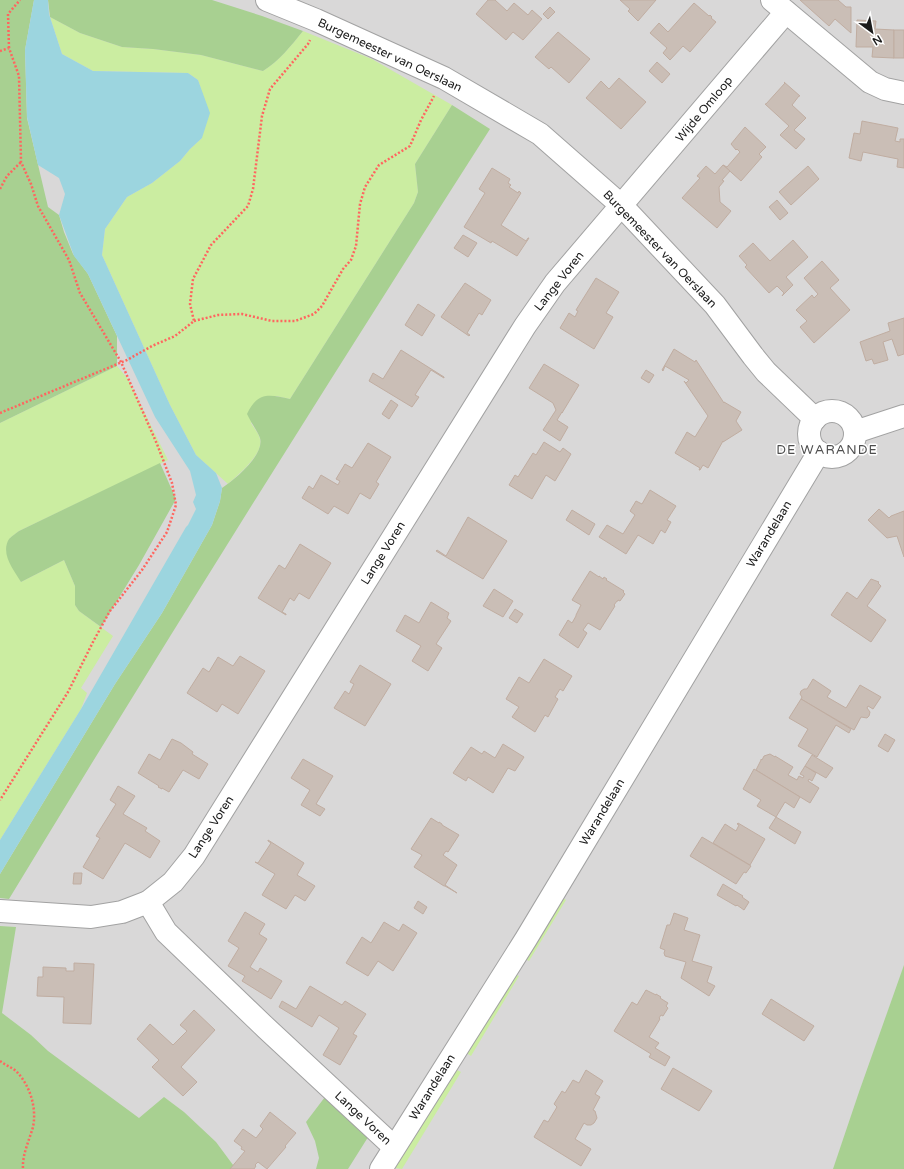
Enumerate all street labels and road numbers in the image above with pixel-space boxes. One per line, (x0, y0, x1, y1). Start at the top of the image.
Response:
street label: Burgemeester van Oerslaan (316, 15, 464, 95)
street label: Wijde Omloop (672, 73, 736, 145)
street label: Burgemeester van Oerslaan (600, 187, 720, 311)
street label: Lange Voren (531, 248, 587, 314)
street label: Warandelaan (744, 498, 794, 570)
street label: Lange Voren (358, 519, 408, 587)
street label: Warandelaan (577, 776, 627, 848)
street label: Lange Voren (186, 793, 236, 861)
street label: Warandelaan (406, 1051, 458, 1123)
street label: Lange Voren (332, 1088, 394, 1148)

